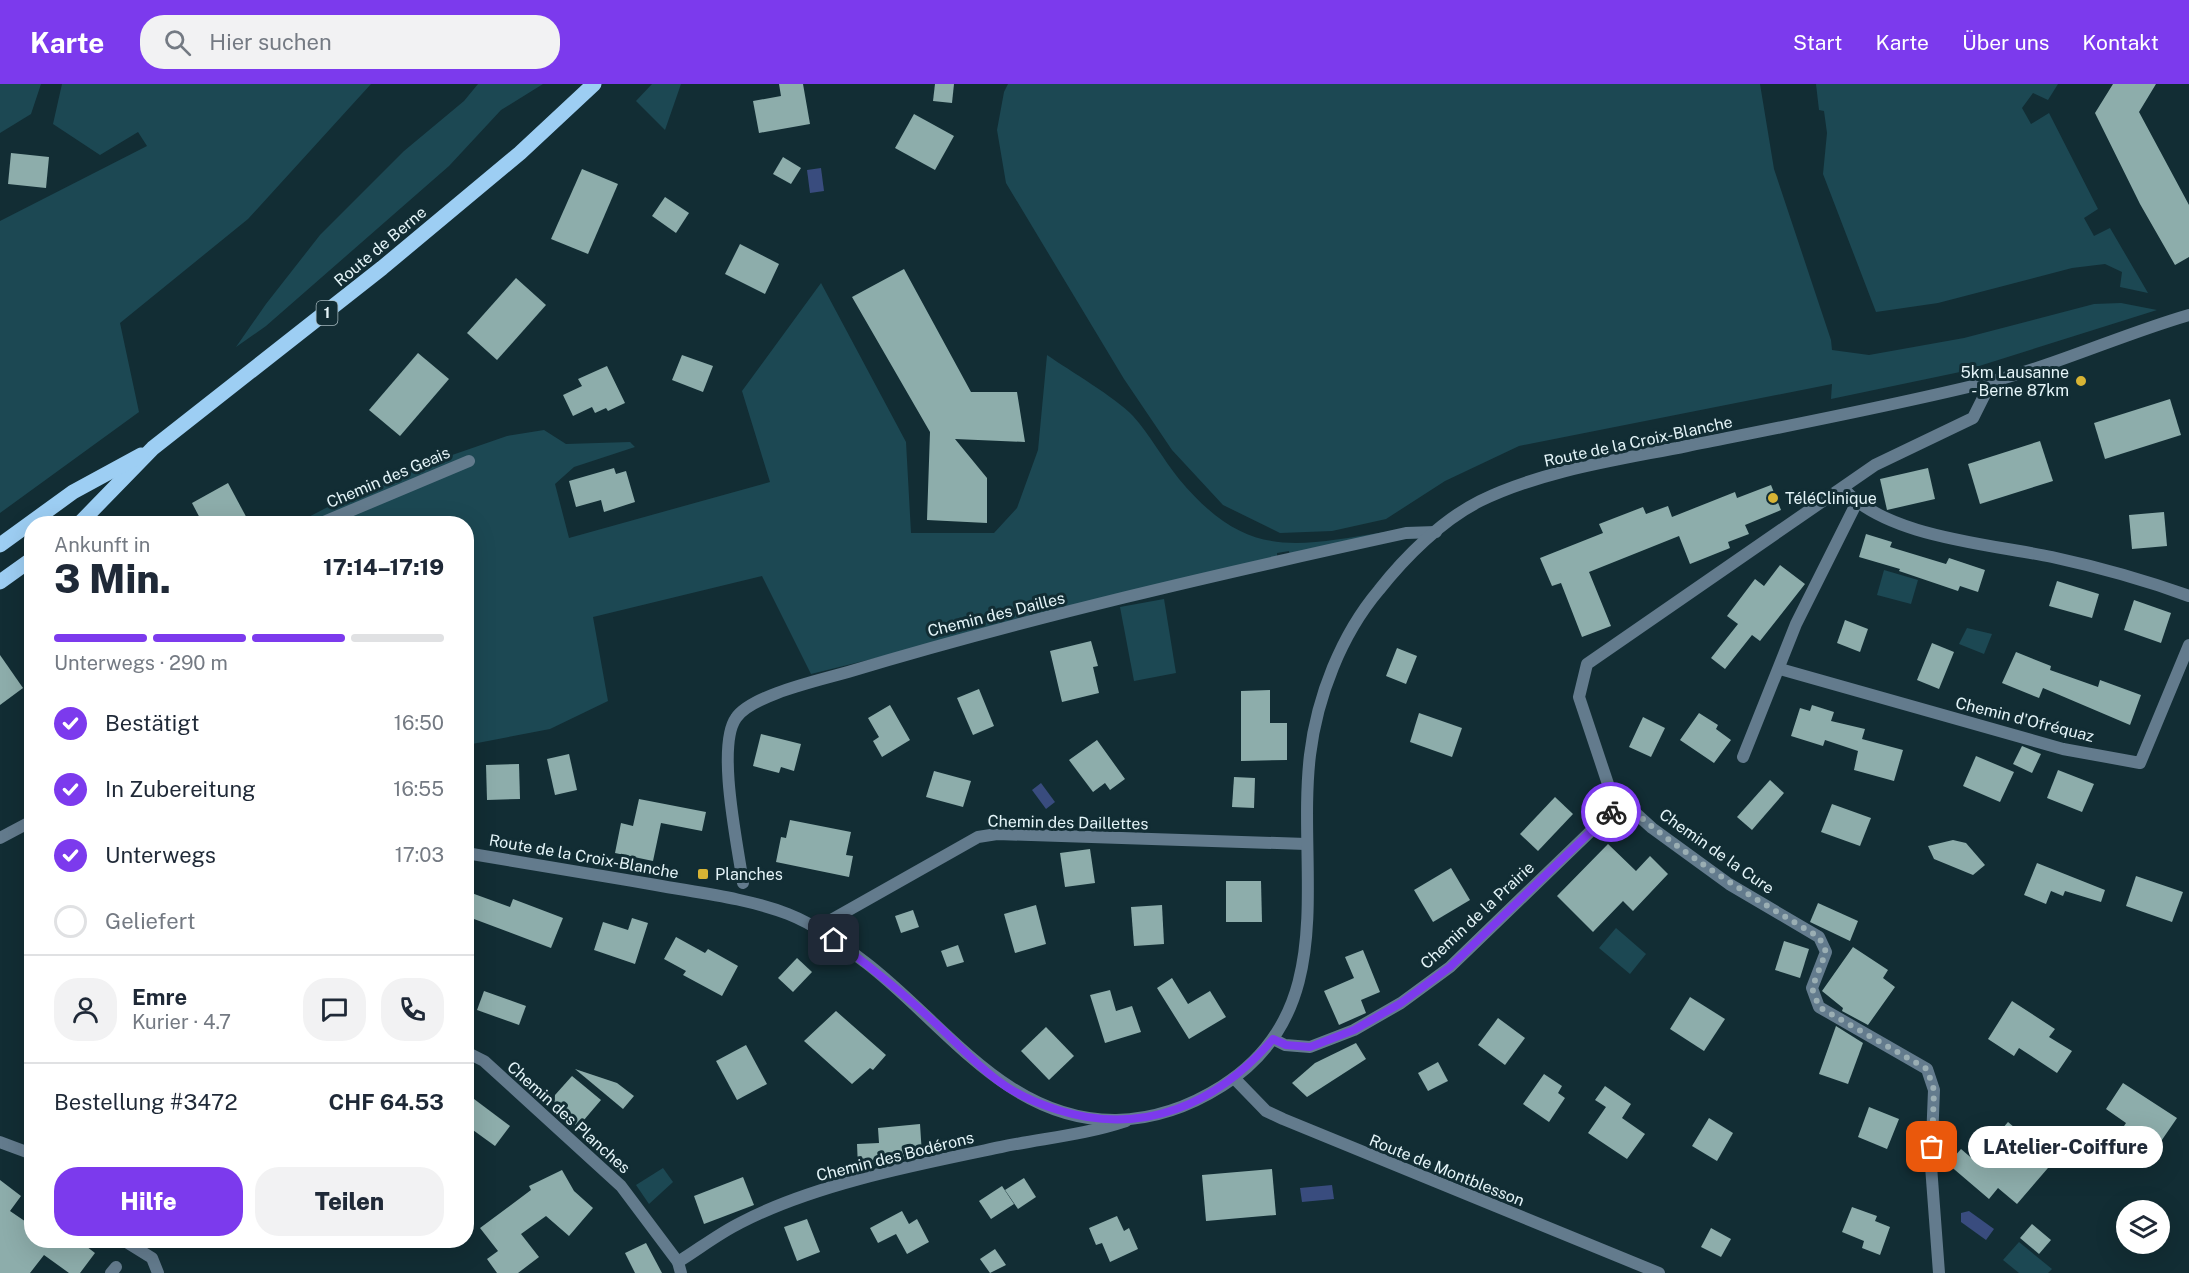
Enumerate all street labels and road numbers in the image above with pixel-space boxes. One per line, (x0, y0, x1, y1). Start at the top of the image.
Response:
street label: Route de Berne (330, 202, 430, 290)
road number: 1 (316, 301, 338, 325)
street label: Route de la Croix-Blanche (1542, 412, 1734, 471)
street label: Chemin des Geais (324, 443, 453, 512)
street label: Chemin des Dailles (926, 588, 1067, 641)
street label: Chemin d'Ofréquaz (1954, 693, 2096, 746)
street label: Chemin de la Cure (1656, 805, 1778, 898)
street label: Chemin des Daillettes (987, 812, 1149, 833)
street label: Route de la Croix-Blanche (487, 830, 680, 883)
street label: Chemin de la Prairie (1417, 858, 1538, 973)
street label: Chemin des Planches (503, 1057, 634, 1177)
street label: Chemin des Bodérons (814, 1128, 976, 1185)
street label: Route de Montblesson (1367, 1131, 1527, 1210)

